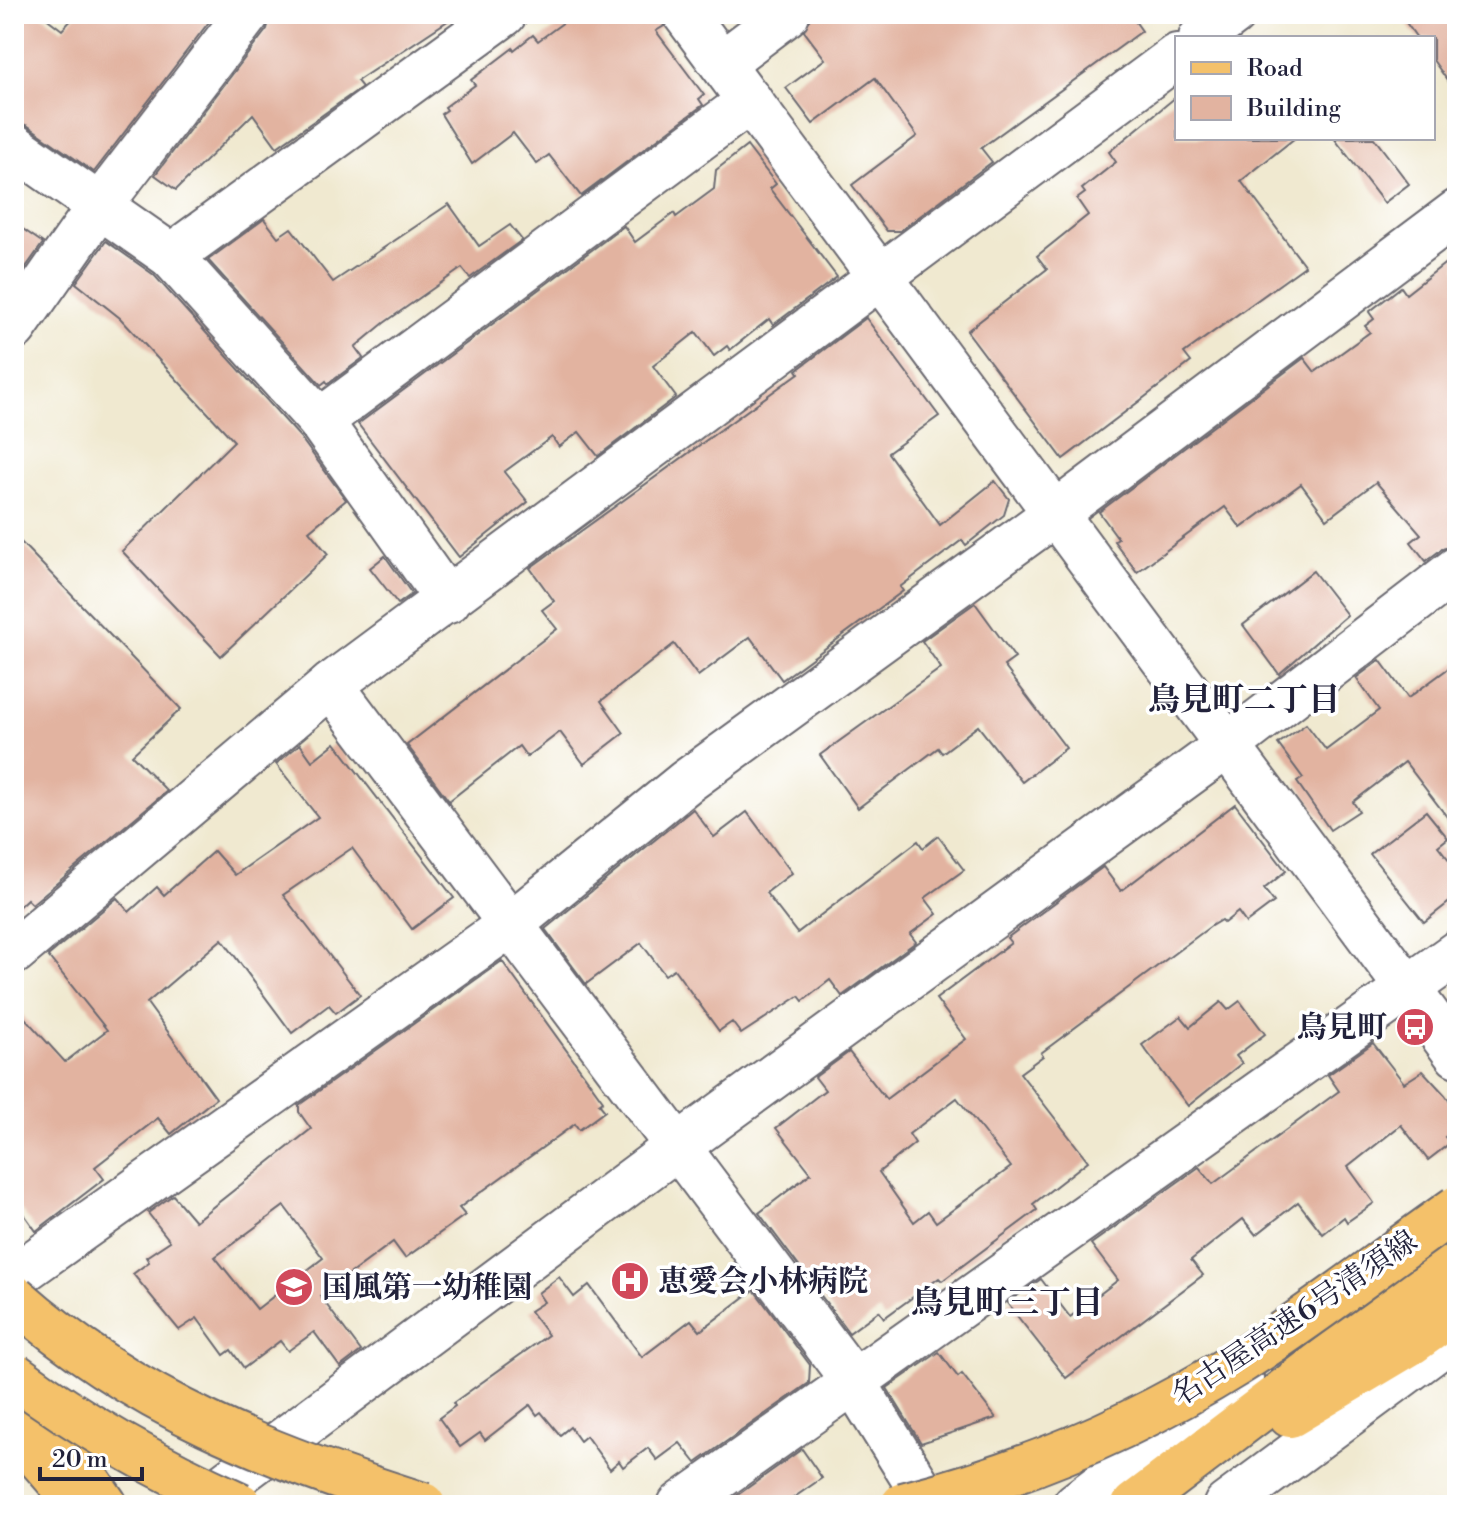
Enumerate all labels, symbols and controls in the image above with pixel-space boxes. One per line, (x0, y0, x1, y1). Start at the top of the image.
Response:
legend (1175, 36, 1435, 140)
text: Road (1247, 54, 1303, 84)
text: Building (1246, 94, 1341, 124)
district label: 鳥見町二丁目 (1148, 680, 1340, 720)
bus stop icon: 鳥見町 (1394, 1006, 1436, 1048)
place label: 鳥見町 (1297, 1009, 1387, 1047)
street label: 名古屋高速6号清須線 (1164, 1223, 1425, 1415)
hospital icon: 恵愛会小林病院 (609, 1260, 651, 1302)
place label: 恵愛会小林病院 (658, 1263, 868, 1301)
school or university icon: 国風第一幼稚園 (273, 1266, 315, 1308)
place label: 国風第一幼稚園 (322, 1269, 532, 1307)
district label: 鳥見町三丁目 (911, 1283, 1103, 1323)
scale bar (40, 1431, 142, 1481)
text: 20 m (52, 1445, 108, 1475)

